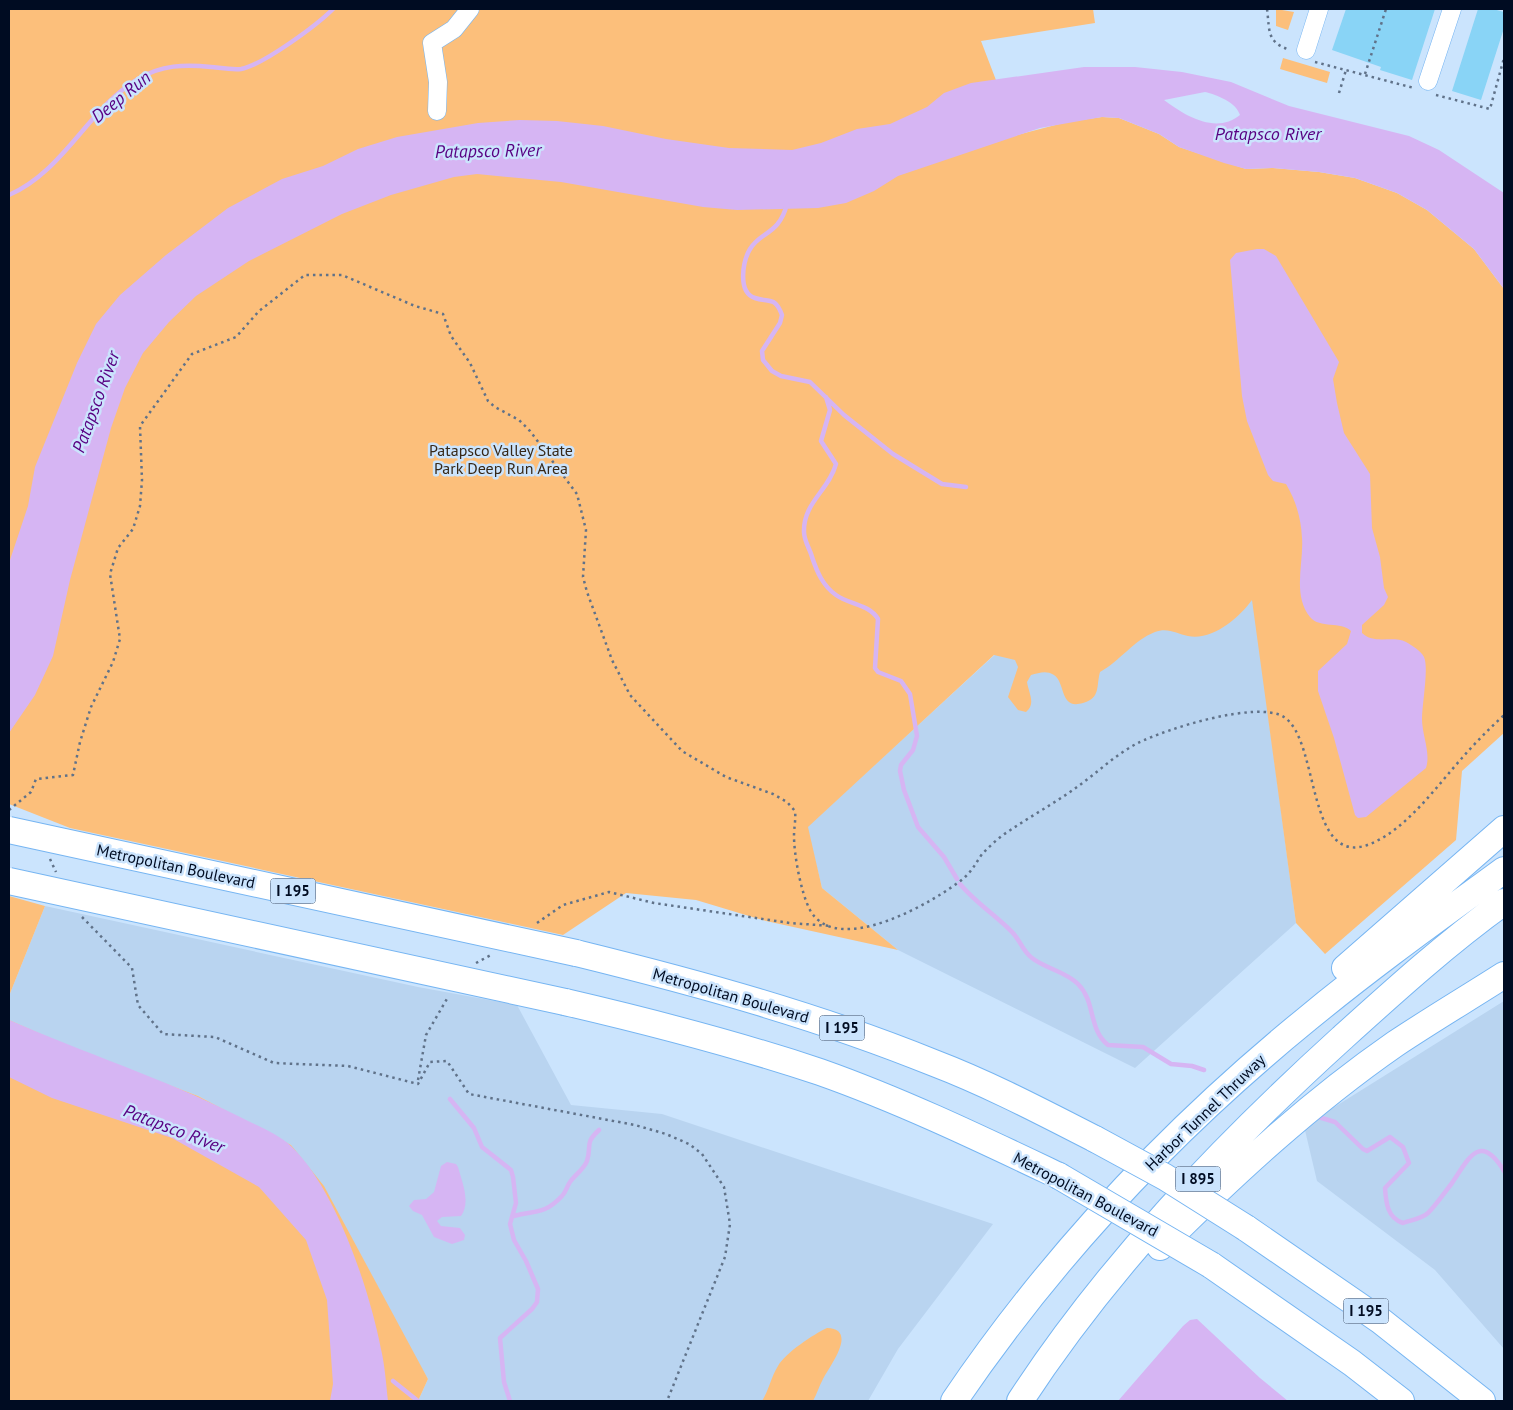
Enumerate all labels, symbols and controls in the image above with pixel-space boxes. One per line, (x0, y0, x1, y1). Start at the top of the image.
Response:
water label: Deep Run (86, 66, 155, 128)
water label: Patapsco River (1215, 122, 1322, 145)
water label: Patapsco River (435, 138, 542, 163)
water label: Patapsco River (67, 347, 125, 456)
park label: Patapsco Valley State Park Deep Run Area (429, 440, 573, 478)
street label: Metropolitan Boulevard (95, 839, 257, 893)
road number: I 195 (270, 878, 316, 904)
street label: Metropolitan Boulevard (651, 963, 811, 1027)
road number: I 195 (820, 1016, 864, 1040)
street label: Harbor Tunnel Thruway (1141, 1049, 1270, 1175)
water label: Patapsco River (120, 1099, 229, 1159)
street label: Metropolitan Boulevard (1010, 1147, 1162, 1241)
road number: I 895 (1176, 1166, 1220, 1192)
road number: I 195 (1344, 1298, 1388, 1324)

